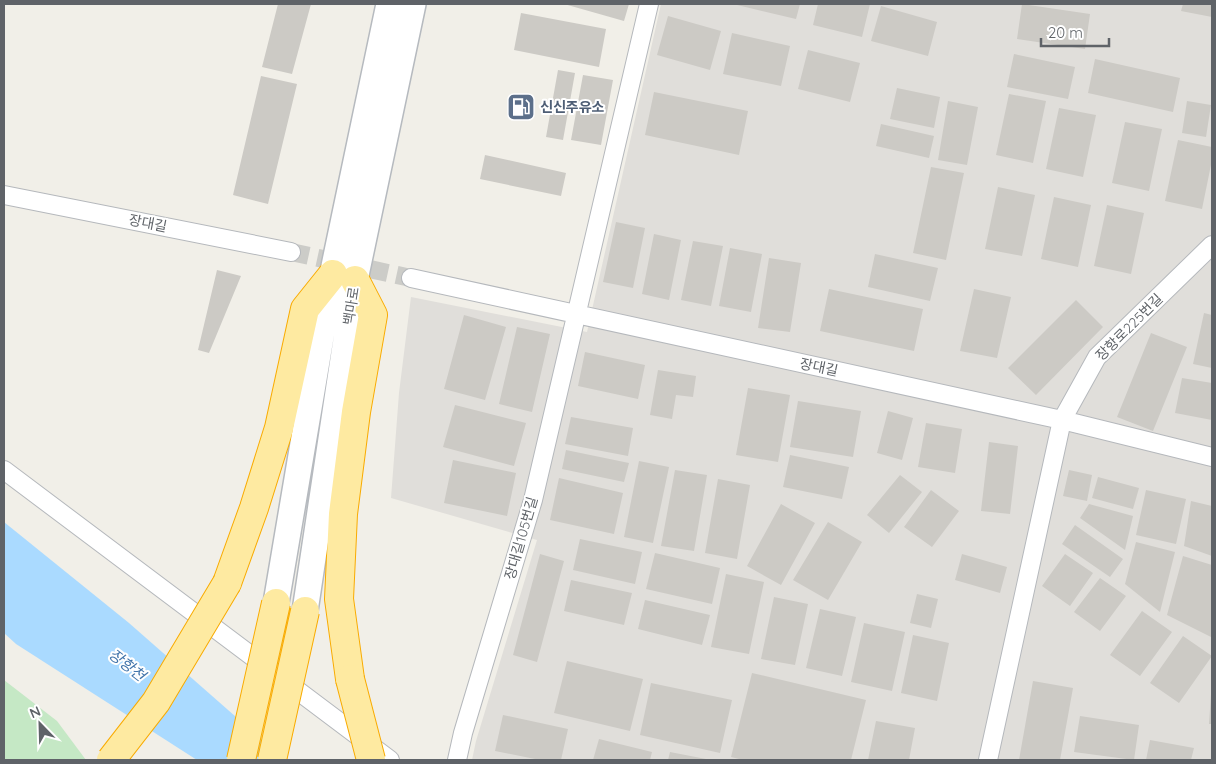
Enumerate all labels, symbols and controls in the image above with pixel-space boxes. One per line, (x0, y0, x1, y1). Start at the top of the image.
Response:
scale bar (1041, 15, 1108, 47)
text: 20 m (1048, 23, 1083, 42)
fuel station icon: 신신주유소 (506, 92, 536, 122)
place label: 신신주유소 (540, 98, 605, 116)
street label: 장대길 (127, 210, 169, 236)
street label: 백마로 (339, 285, 363, 326)
street label: 장항로225번길 (1092, 290, 1166, 364)
street label: 장대길 (798, 354, 840, 380)
street label: 장대길105번길 (501, 494, 541, 582)
water label: 장항천 (105, 644, 151, 686)
north arrow (15, 699, 65, 749)
text: N (27, 702, 43, 722)

